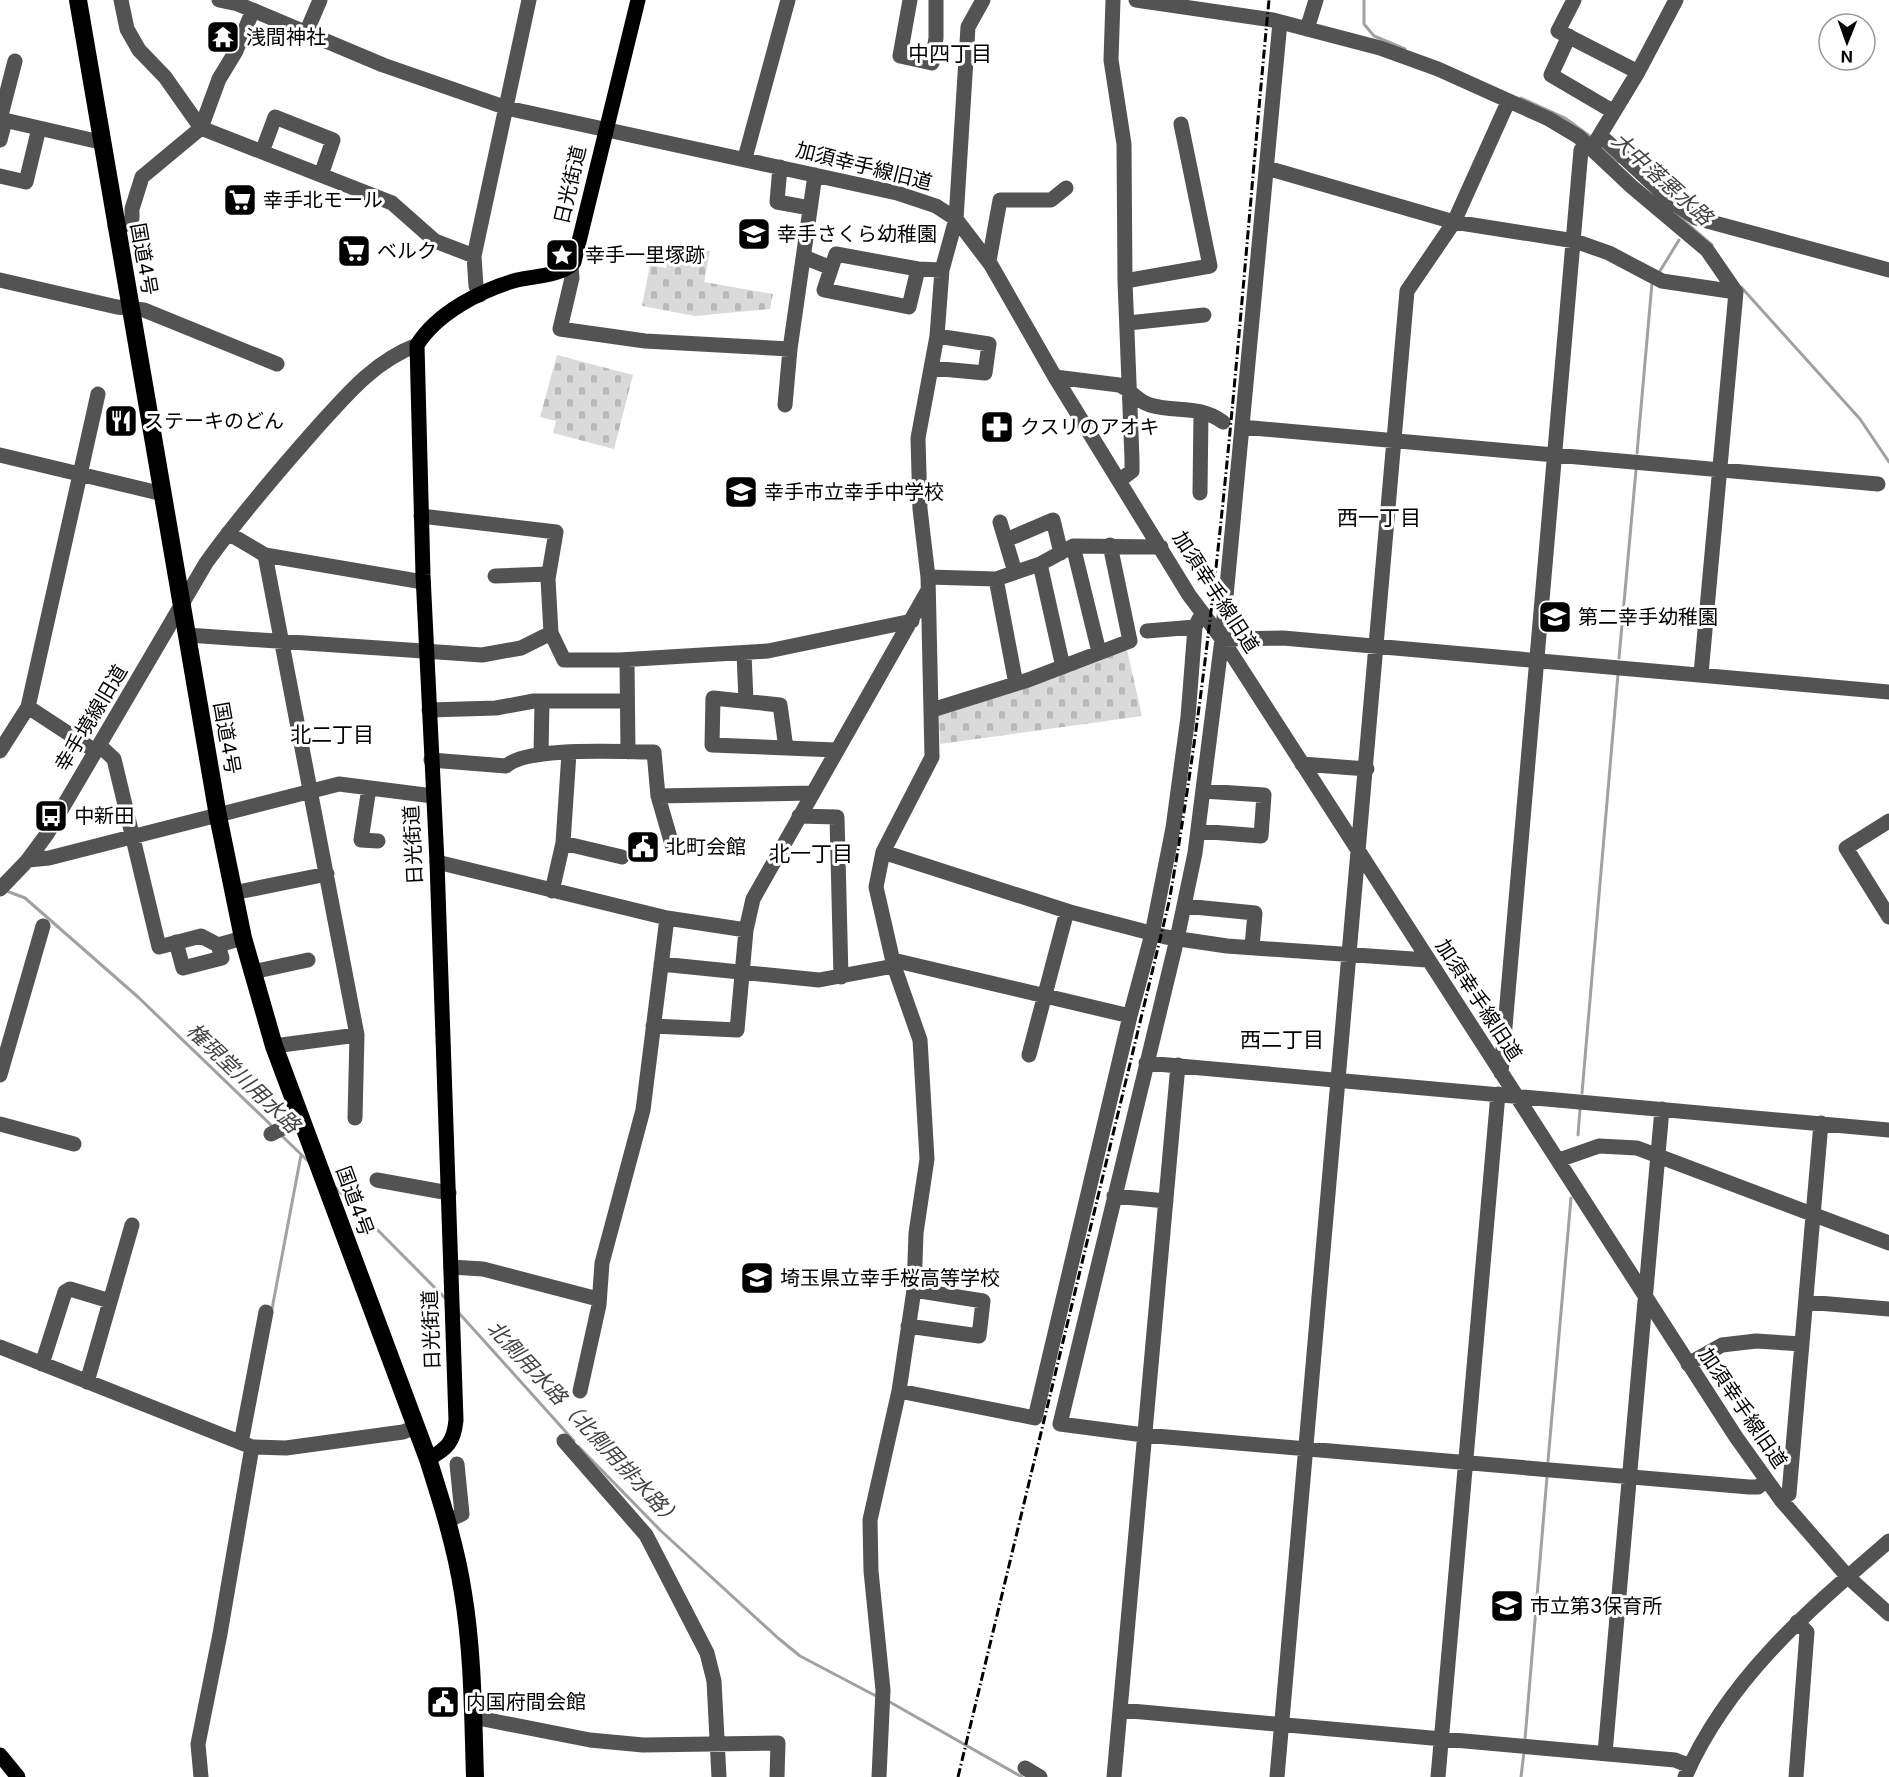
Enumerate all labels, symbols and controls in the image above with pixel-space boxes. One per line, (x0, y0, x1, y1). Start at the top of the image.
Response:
north arrow (1817, 12, 1877, 72)
temple icon: 浅間神社 (205, 19, 241, 55)
place label: 浅間神社 (246, 25, 326, 49)
district label: 中四丁目 (908, 41, 992, 66)
text: N (1840, 47, 1853, 67)
water label: 大中落悪水路 (1607, 127, 1719, 231)
street label: 加須幸手線旧道 (793, 137, 935, 195)
street label: 日光街道 (549, 143, 591, 227)
supermarket icon: 幸手北モール (222, 182, 258, 218)
place label: 幸手北モール (263, 188, 383, 212)
school or university icon: 幸手さくら幼稚園 (736, 216, 772, 252)
street label: 国道4号 (126, 221, 162, 297)
place label: 幸手さくら幼稚園 (777, 222, 937, 246)
supermarket icon: ベルク (336, 233, 372, 269)
place icon: 幸手一里塚跡 (544, 237, 580, 273)
place label: ベルク (377, 239, 437, 263)
place label: 幸手一里塚跡 (585, 243, 705, 267)
restaurant icon: ステーキのどん (103, 403, 139, 439)
place label: ステーキのどん (144, 409, 284, 433)
pharmacy icon: クスリのアオキ (979, 409, 1015, 445)
place label: クスリのアオキ (1020, 415, 1159, 439)
school or university icon: 幸手市立幸手中学校 (723, 474, 759, 510)
place label: 幸手市立幸手中学校 (764, 480, 944, 504)
district label: 西一丁目 (1337, 505, 1421, 530)
street label: 加須幸手線旧道 (1168, 527, 1264, 657)
school or university icon: 第二幸手幼稚園 (1537, 599, 1573, 635)
place label: 第二幸手幼稚園 (1578, 605, 1718, 629)
street label: 幸手境線旧道 (50, 660, 132, 776)
street label: 国道4号 (209, 700, 245, 776)
district label: 北二丁目 (290, 722, 374, 747)
bus stop icon: 中新田 (33, 798, 69, 834)
place label: 中新田 (74, 804, 134, 828)
street label: 日光街道 (399, 804, 427, 886)
public building icon: 北町会館 (625, 829, 661, 865)
place label: 北町会館 (666, 835, 746, 859)
district label: 北一丁目 (769, 841, 853, 866)
street label: 加須幸手線旧道 (1431, 935, 1527, 1065)
water label: 権現堂川用水路 (182, 1018, 306, 1139)
district label: 西二丁目 (1240, 1027, 1324, 1052)
street label: 国道4号 (331, 1163, 379, 1239)
school or university icon: 埼玉県立幸手桜高等学校 (739, 1260, 775, 1296)
place label: 埼玉県立幸手桜高等学校 (780, 1266, 1000, 1290)
street label: 日光街道 (418, 1290, 444, 1370)
water label: 北側用水路（北側用排水路） (482, 1315, 687, 1532)
street label: 加須幸手線旧道 (1694, 1343, 1792, 1473)
school or university icon: 市立第3保育所 (1489, 1588, 1525, 1624)
place label: 市立第3保育所 (1530, 1594, 1662, 1618)
public building icon: 内国府間会館 (425, 1684, 461, 1720)
place label: 内国府間会館 (466, 1690, 586, 1714)

